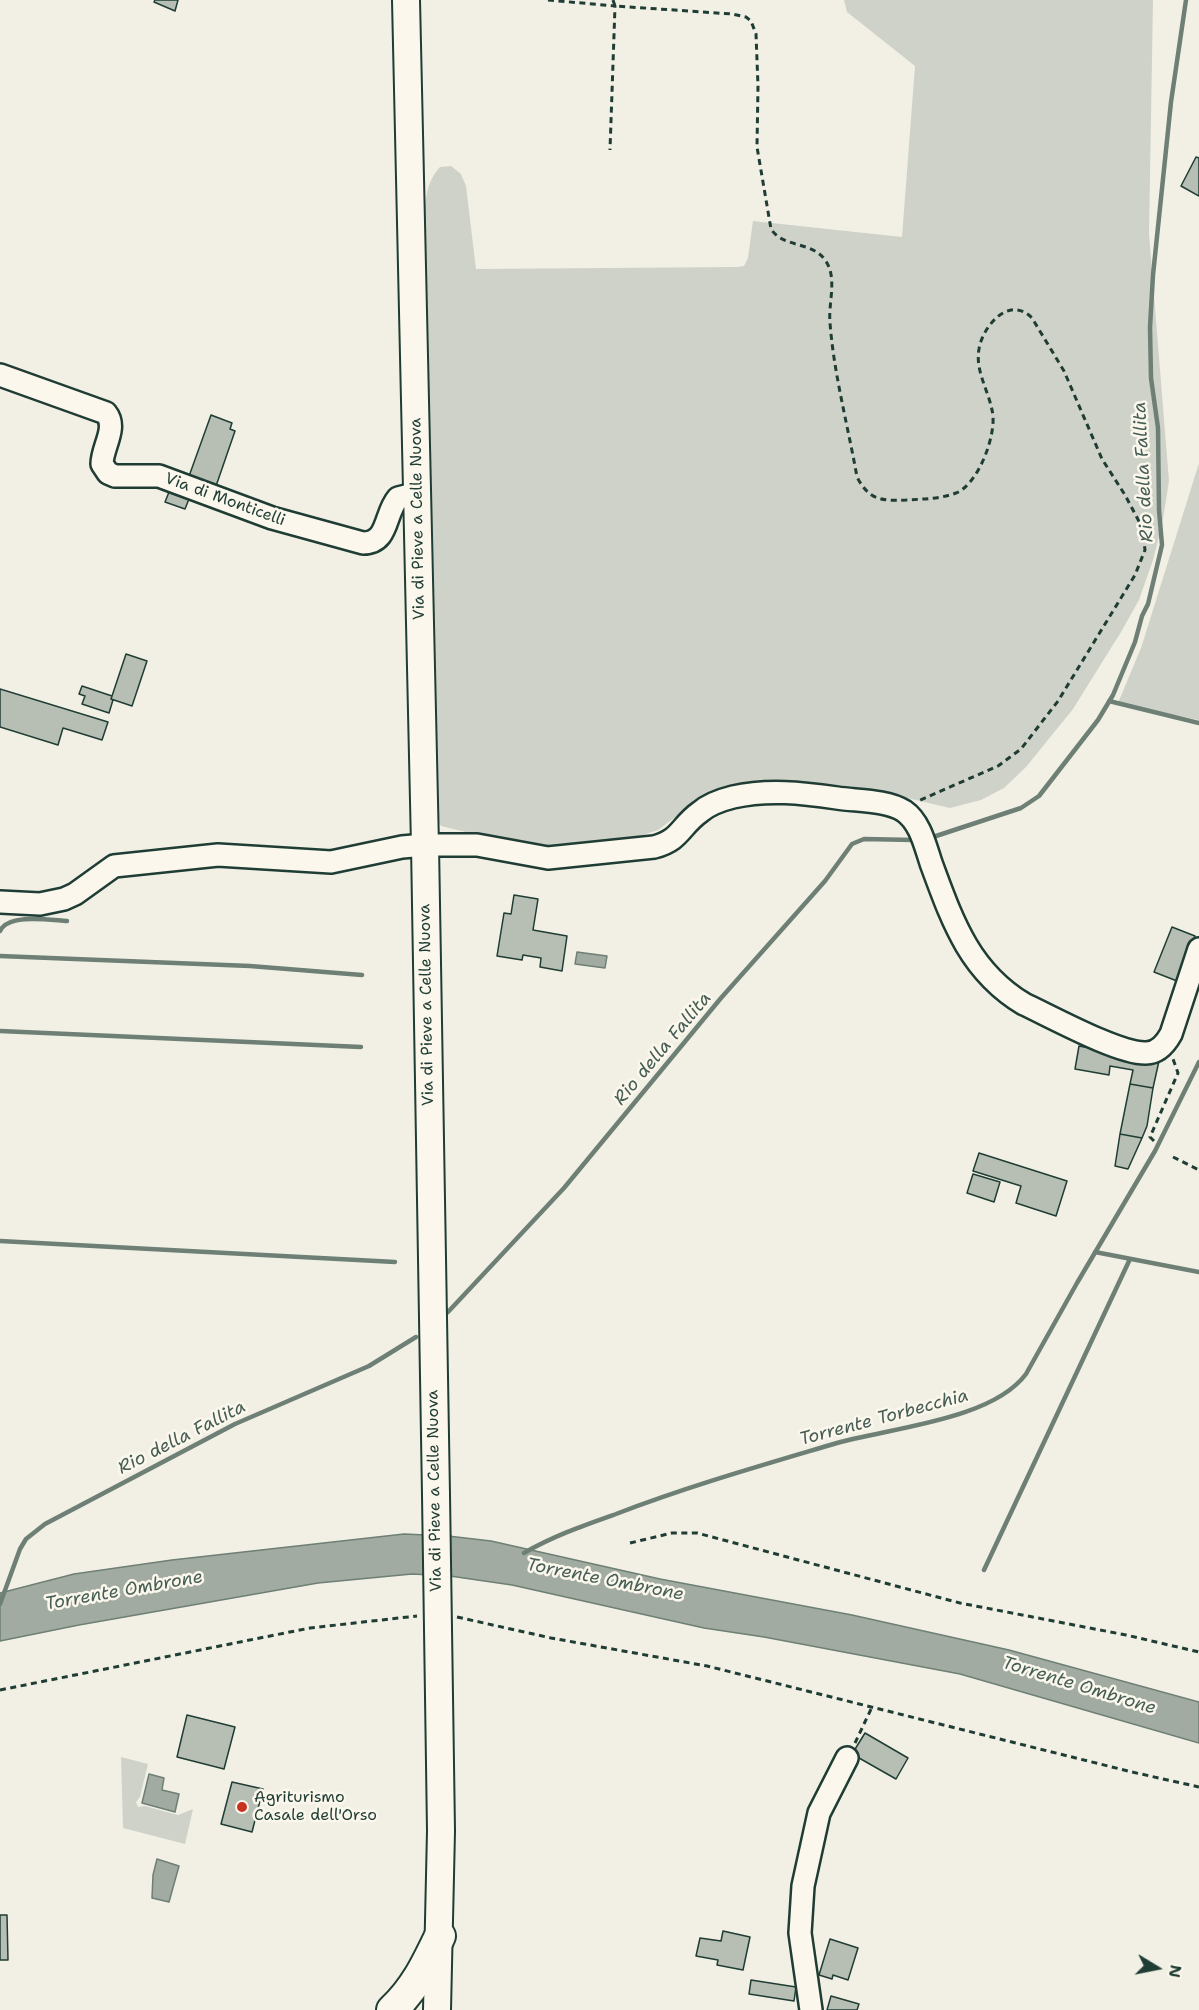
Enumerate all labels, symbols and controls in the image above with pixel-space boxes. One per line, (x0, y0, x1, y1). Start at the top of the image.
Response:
water label: Rio della Fallita (1130, 401, 1158, 543)
street label: Via di Pieve a Celle Nuova (407, 418, 429, 620)
street label: Via di Monticelli (162, 469, 288, 531)
street label: Via di Pieve a Celle Nuova (416, 904, 438, 1106)
water label: Rio della Fallita (610, 988, 716, 1110)
water label: Torrente Torbecchia (797, 1385, 971, 1451)
street label: Via di Pieve a Celle Nuova (424, 1390, 446, 1592)
water label: Rio della Fallita (114, 1396, 250, 1480)
water label: Torrente Ombrone (525, 1554, 685, 1606)
water label: Torrente Ombrone (43, 1566, 205, 1616)
water label: Torrente Ombrone (999, 1652, 1159, 1720)
place label: Agriturismo Casale dell'Orso (254, 1788, 377, 1826)
marker: Agriturismo Casale dell'Orso (235, 1800, 249, 1814)
north arrow (1127, 1938, 1187, 1998)
text: N (1164, 1963, 1187, 1979)

